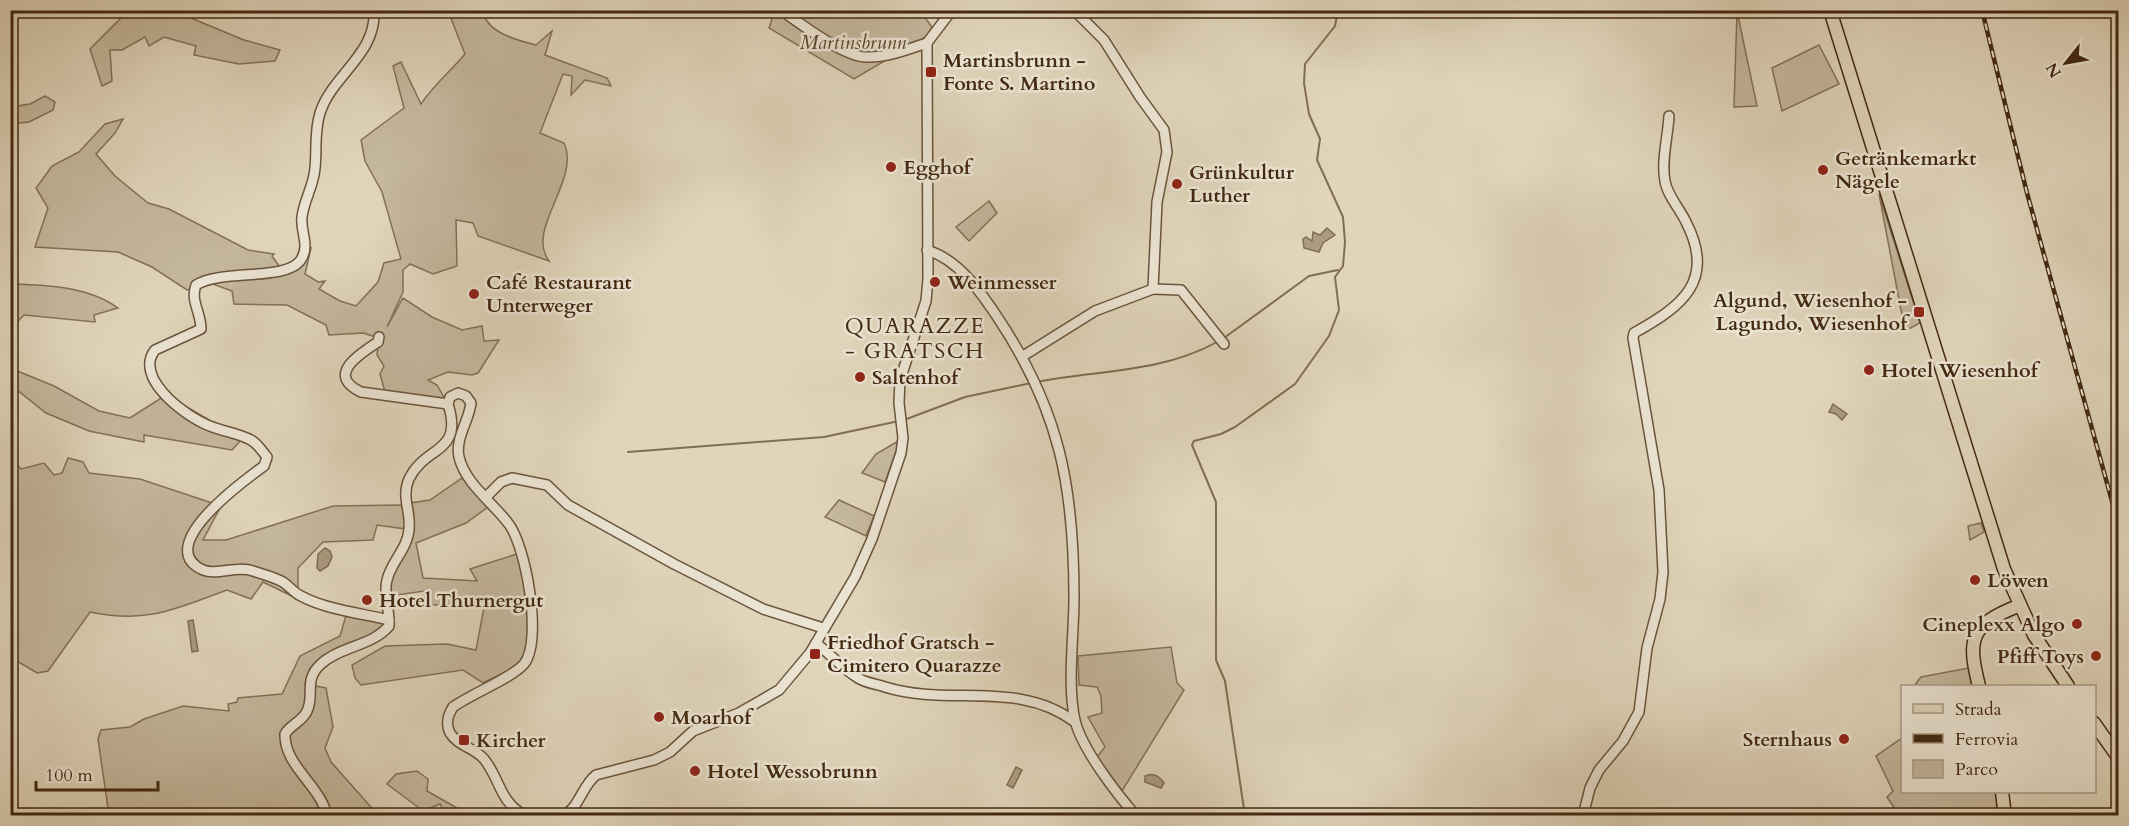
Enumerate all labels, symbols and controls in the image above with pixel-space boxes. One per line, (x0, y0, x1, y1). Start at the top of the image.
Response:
park label: Martinsbrunn (800, 29, 907, 56)
north arrow (2036, 33, 2096, 93)
place label: Martinsbrunn - Fonte S. Martino (943, 47, 1095, 97)
text: N (2041, 58, 2067, 82)
marker: Martinsbrunn - Fonte S. Martino (924, 65, 938, 79)
place label: Getränkemarkt Nägele (1835, 145, 1976, 195)
place label: Egghof (903, 154, 974, 181)
place label: Grünkultur Luther (1189, 159, 1295, 209)
marker: Egghof (884, 160, 898, 174)
marker: Getränkemarkt Nägele (1816, 163, 1830, 177)
marker: Grünkultur Luther (1170, 177, 1184, 191)
place label: Café Restaurant Unterweger (486, 269, 631, 319)
place label: Weinmesser (946, 269, 1057, 296)
marker: Weinmesser (928, 275, 942, 289)
marker: Café Restaurant Unterweger (467, 287, 481, 301)
place label: Algund, Wiesenhof - Lagundo, Wiesenhof (1713, 287, 1910, 337)
marker: Algund, Wiesenhof - Lagundo, Wiesenhof (1912, 305, 1926, 319)
district label: QUARAZZE - GRATSCH (845, 311, 985, 366)
place label: Hotel Wiesenhof (1881, 357, 2041, 384)
marker: Hotel Wiesenhof (1862, 363, 1876, 377)
place label: Saltenhof (872, 364, 961, 391)
marker: Saltenhof (853, 370, 867, 384)
place label: Löwen (1987, 567, 2049, 594)
marker: Löwen (1968, 573, 1982, 587)
place label: Hotel Thurnergut (379, 587, 543, 614)
marker: Hotel Thurnergut (360, 593, 374, 607)
place label: Cineplexx Algo (1922, 611, 2065, 638)
marker: Cineplexx Algo (2070, 617, 2084, 631)
place label: Friedhof Gratsch - Cimitero Quarazze (827, 629, 1002, 679)
place label: Pfiff Toys (1997, 643, 2084, 670)
marker: Friedhof Gratsch - Cimitero Quarazze (808, 647, 822, 661)
marker: Pfiff Toys (2089, 649, 2103, 663)
legend (1901, 685, 2096, 793)
text: Strada (1955, 697, 2002, 722)
place label: Moarhof (671, 704, 754, 731)
marker: Moarhof (652, 710, 666, 724)
place label: Sternhaus (1743, 726, 1832, 753)
place label: Kircher (476, 727, 546, 754)
text: Ferrovia (1955, 727, 2018, 752)
marker: Sternhaus (1837, 732, 1851, 746)
marker: Kircher (457, 733, 471, 747)
scale bar (36, 754, 158, 792)
text: Parco (1955, 757, 1998, 782)
place label: Hotel Wessobrunn (707, 758, 878, 785)
text: 100 m (45, 763, 93, 788)
marker: Hotel Wessobrunn (688, 764, 702, 778)

